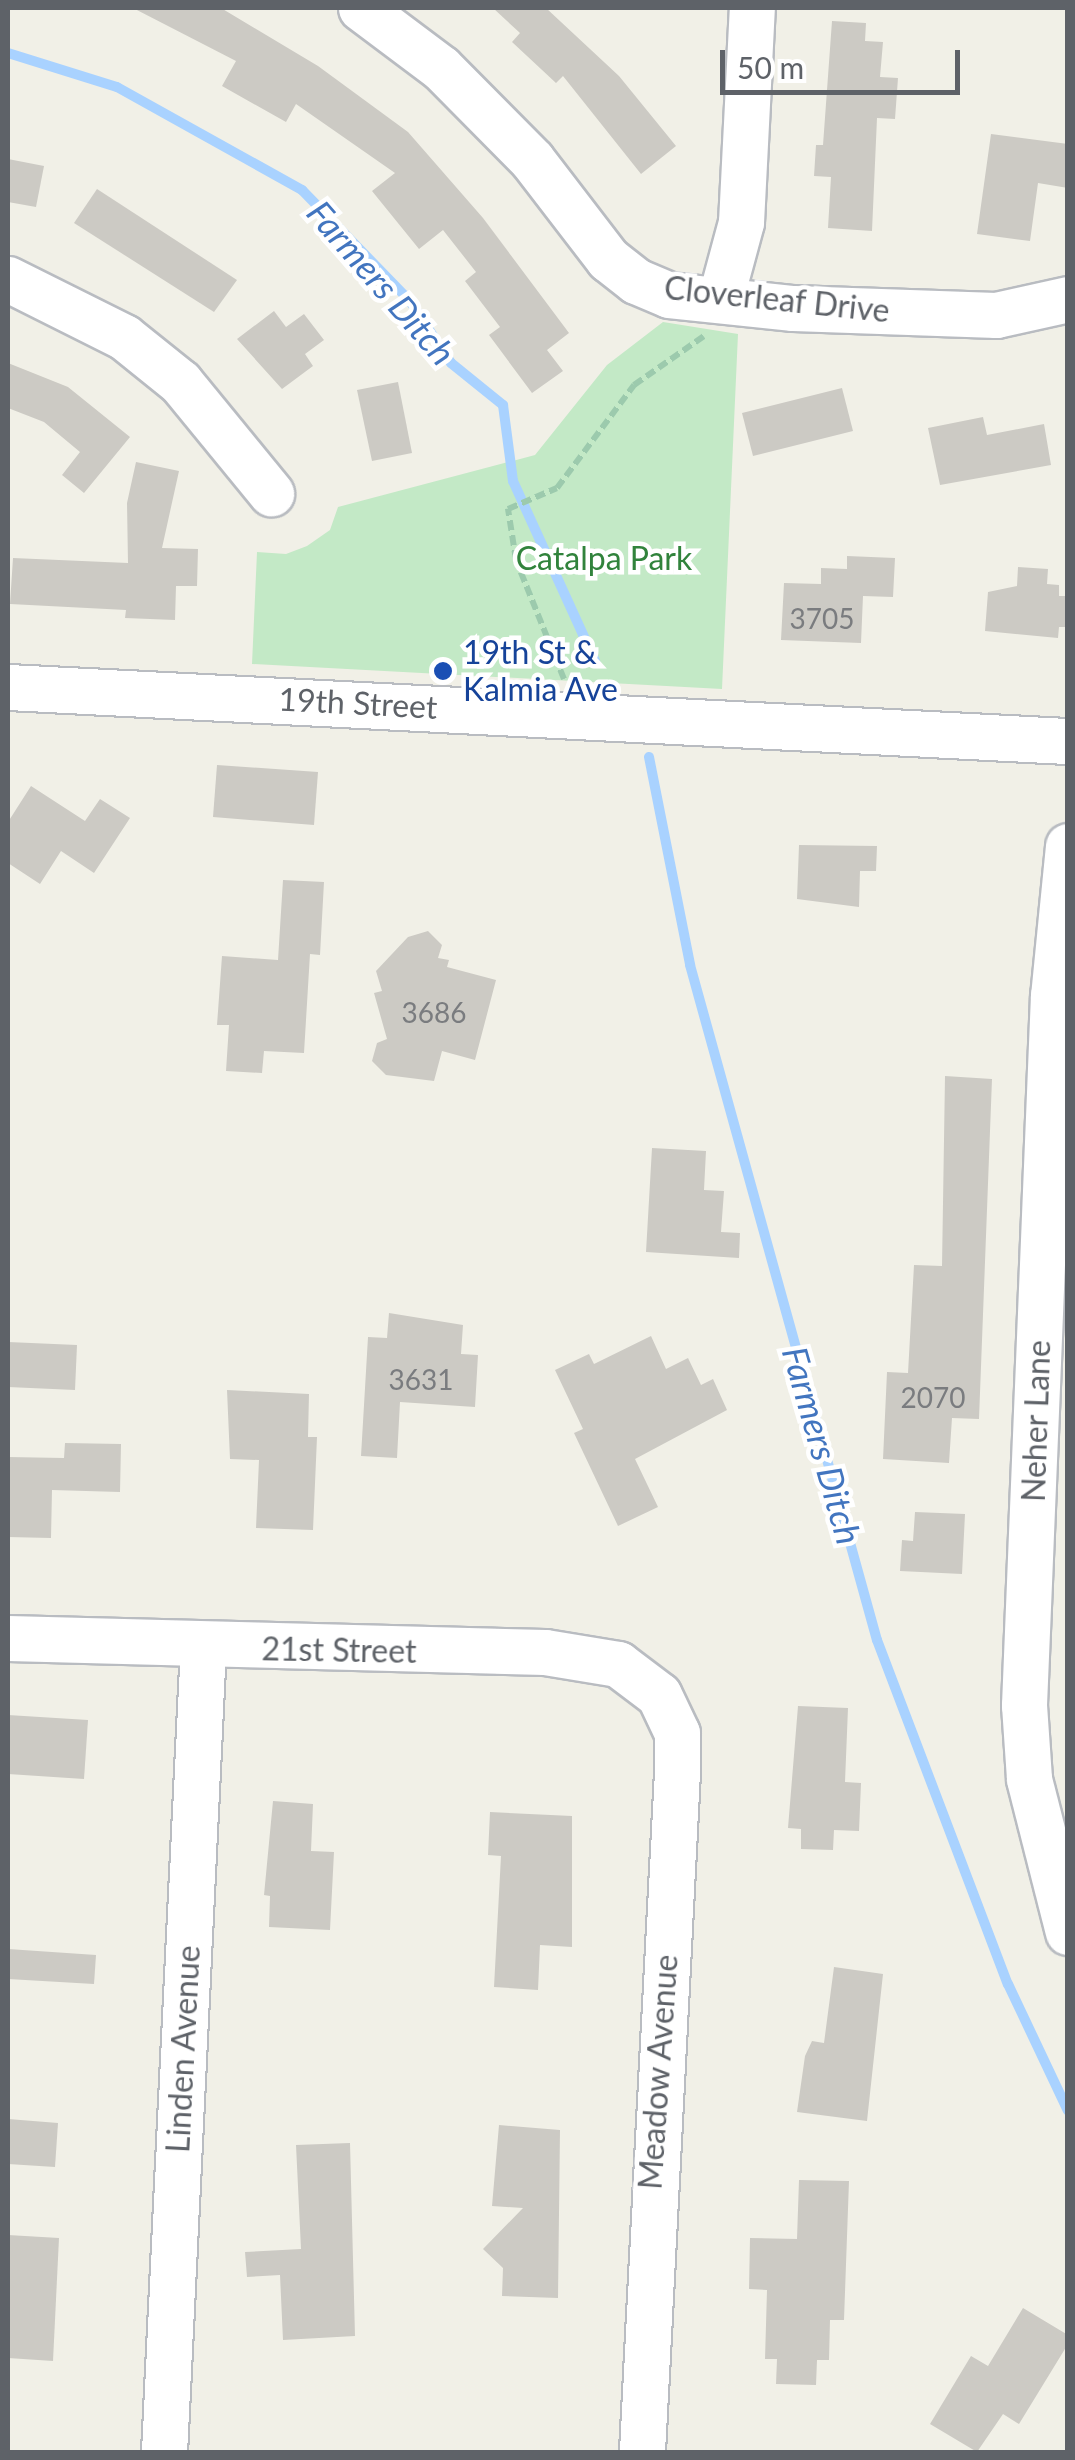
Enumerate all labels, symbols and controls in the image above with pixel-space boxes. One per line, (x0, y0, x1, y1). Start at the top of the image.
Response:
scale bar (725, 30, 965, 92)
text: 50 m (737, 49, 804, 85)
water label: Farmers Ditch (299, 191, 465, 373)
street label: Cloverleaf Drive (662, 268, 892, 330)
park label: Catalpa Park (516, 539, 692, 577)
house number: 3705 (790, 601, 854, 635)
place label: 19th St & Kalmia Ave (463, 634, 619, 709)
marker: 19th St & Kalmia Ave (432, 660, 454, 682)
street label: 19th Street (278, 680, 438, 726)
house number: 3686 (402, 995, 466, 1029)
street label: Neher Lane (1014, 1339, 1058, 1503)
water label: Farmers Ditch (775, 1341, 871, 1549)
house number: 3631 (389, 1362, 453, 1396)
house number: 2070 (901, 1380, 965, 1414)
street label: 21st Street (261, 1629, 417, 1671)
street label: Linden Avenue (158, 1944, 208, 2154)
street label: Meadow Avenue (631, 1952, 685, 2192)

